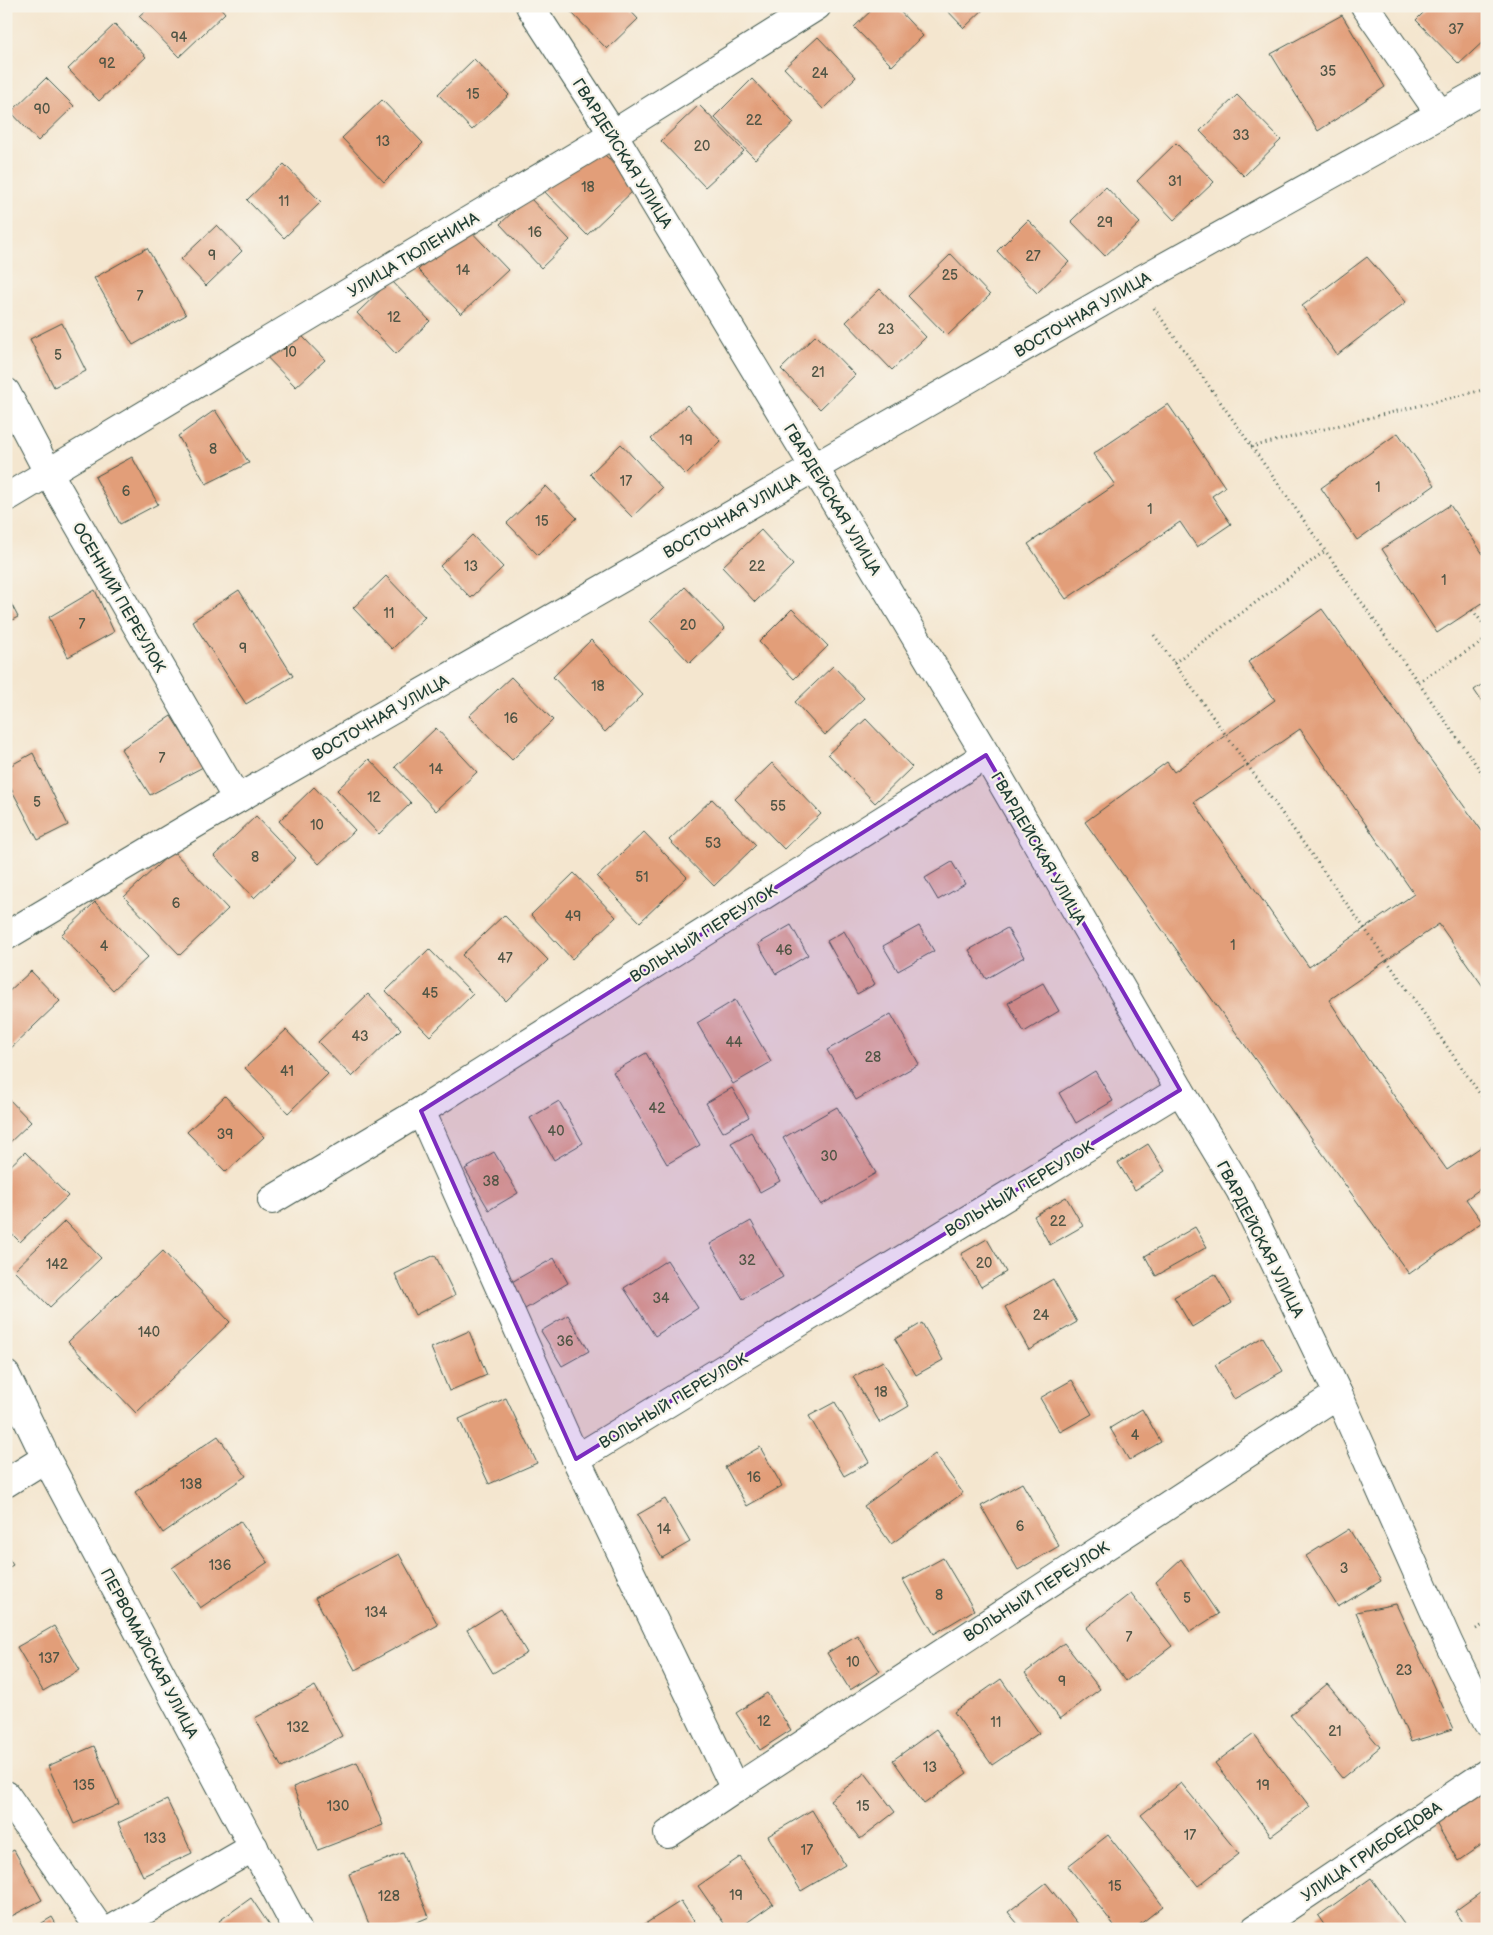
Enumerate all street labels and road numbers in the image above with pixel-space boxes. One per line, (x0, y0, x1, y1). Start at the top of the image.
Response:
street label: ГВАРДЕЙСКАЯ УЛИЦА (568, 75, 676, 232)
street label: УЛИЦА ТЮЛЕНИНА (345, 209, 483, 302)
street label: ВОСТОЧНАЯ УЛИЦА (1011, 268, 1155, 362)
street label: ГВАРДЕЙСКАЯ УЛИЦА (779, 421, 885, 579)
street label: ВОСТОЧНАЯ УЛИЦА (660, 469, 804, 563)
street label: ОСЕННИЙ ПЕРЕУЛОК (68, 519, 170, 677)
street label: ВОСТОЧНАЯ УЛИЦА (309, 671, 453, 765)
street label: ГВАРДЕЙСКАЯ УЛИЦА (986, 769, 1089, 929)
street label: ВОЛЬНЫЙ ПЕРЕУЛОК (627, 881, 781, 987)
street label: ВОЛЬНЫЙ ПЕРЕУЛОК (942, 1137, 1098, 1241)
street label: ГВАРДЕЙСКАЯ УЛИЦА (1212, 1158, 1308, 1321)
street label: ВОЛЬНЫЙ ПЕРЕУЛОК (596, 1349, 752, 1453)
street label: ВОЛЬНЫЙ ПЕРЕУЛОК (960, 1538, 1114, 1646)
street label: ПЕРВОМАЙСКАЯ УЛИЦА (96, 1565, 202, 1742)
street label: УЛИЦА ГРИБОЕДОВА (1298, 1798, 1446, 1906)

